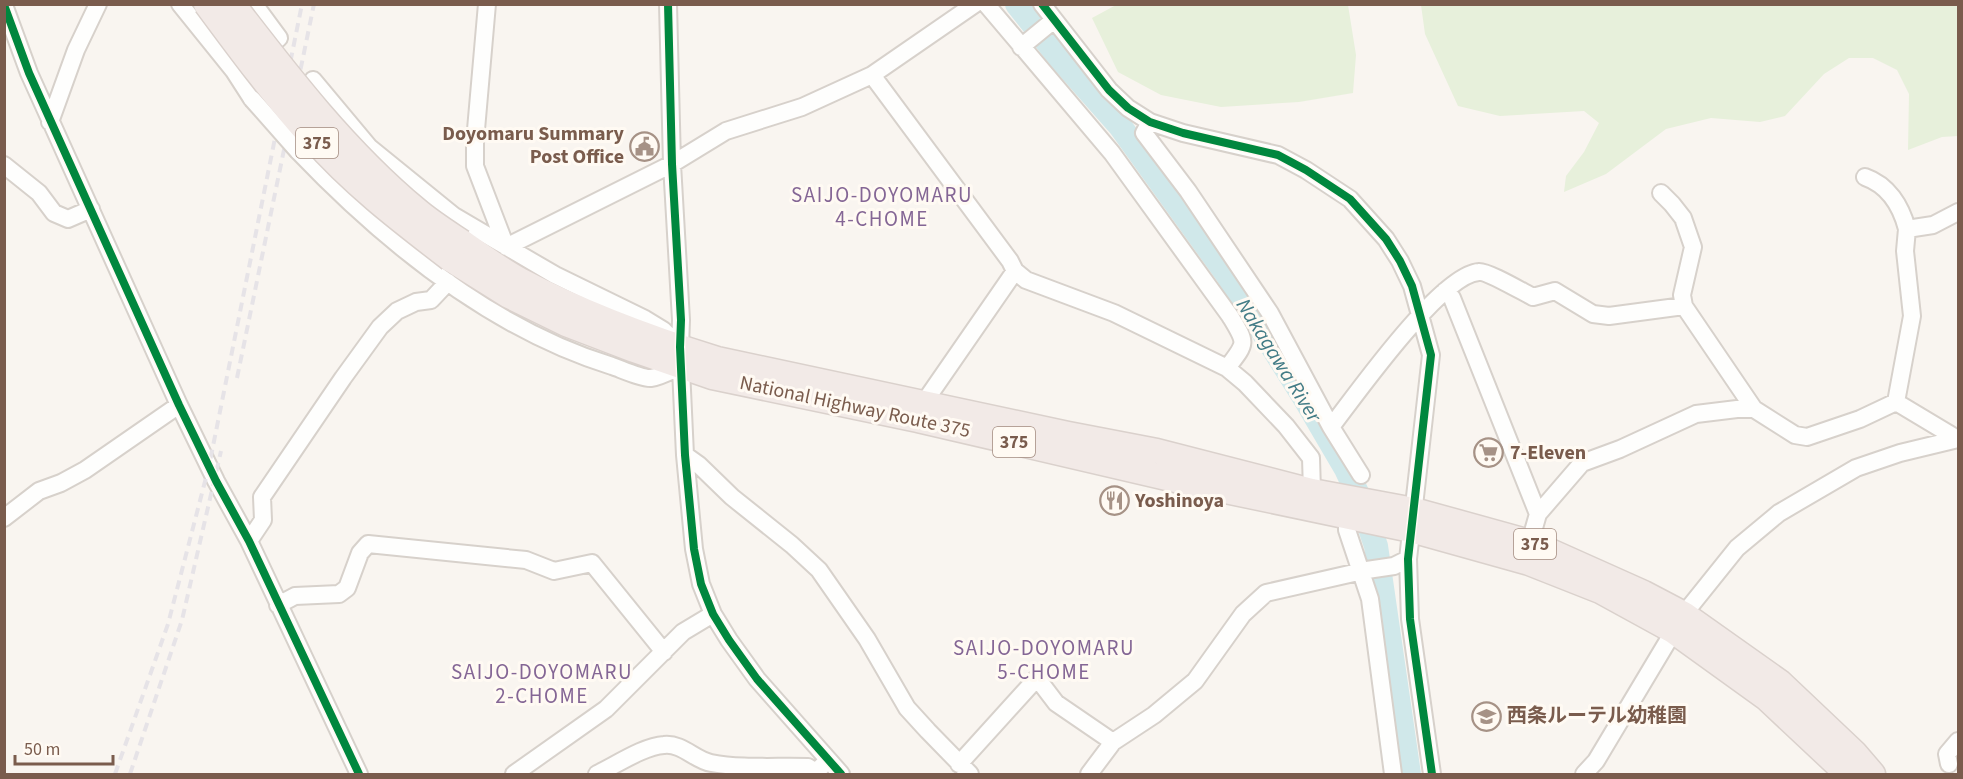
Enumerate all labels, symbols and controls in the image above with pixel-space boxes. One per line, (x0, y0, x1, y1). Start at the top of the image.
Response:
place label: Doyomaru Summary Post Office (442, 120, 625, 171)
road number: 375 (296, 128, 338, 158)
public building icon: Doyomaru Summary Post Office (629, 130, 661, 162)
district label: SAIJO-DOYOMARU 4-CHOME (791, 180, 973, 234)
water label: Nakagawa River (1229, 292, 1330, 428)
street label: National Highway Route 375 (737, 369, 973, 445)
road number: 375 (993, 427, 1035, 457)
supermarket icon: 7-Eleven (1473, 437, 1505, 469)
place label: 7-Eleven (1510, 439, 1586, 467)
restaurant icon: Yoshinoya (1098, 485, 1130, 517)
place label: Yoshinoya (1134, 487, 1224, 515)
road number: 375 (1514, 529, 1556, 559)
district label: SAIJO-DOYOMARU 5-CHOME (953, 633, 1135, 687)
district label: SAIJO-DOYOMARU 2-CHOME (451, 657, 633, 711)
school or university icon: 西条ルーテル幼稚園 (1470, 700, 1502, 732)
place label: 西条ルーテル幼稚園 (1507, 702, 1687, 730)
scale bar (15, 728, 112, 766)
text: 50 m (24, 737, 60, 762)

